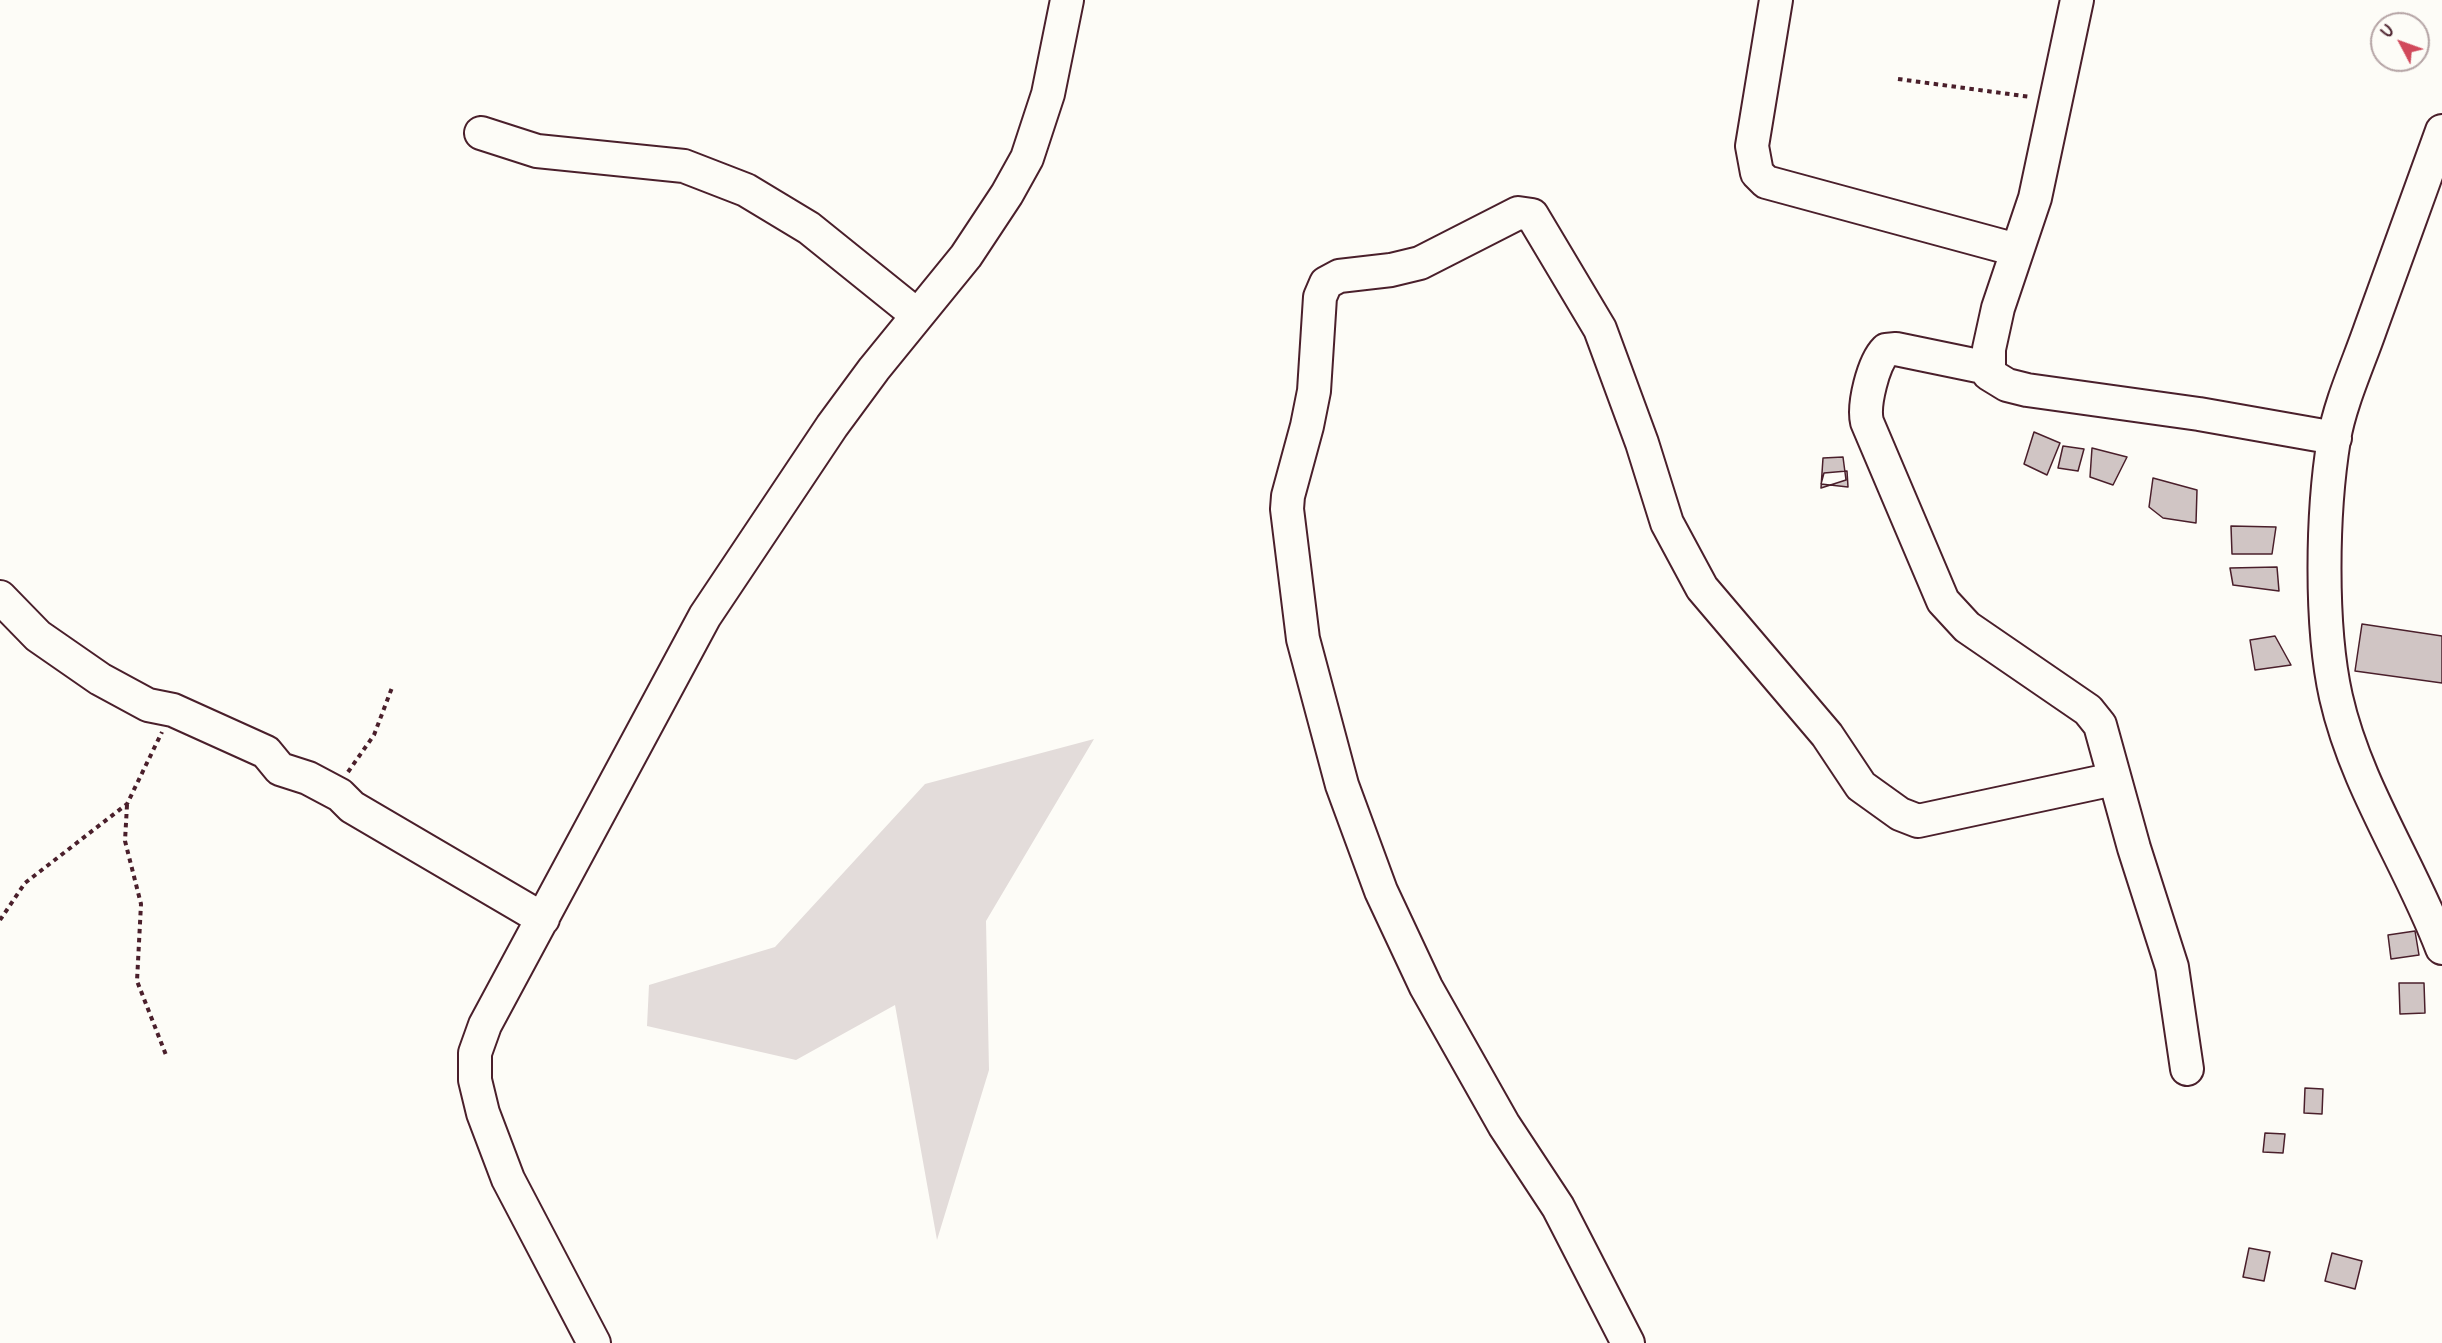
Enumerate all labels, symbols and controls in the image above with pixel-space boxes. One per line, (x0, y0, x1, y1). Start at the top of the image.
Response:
north arrow (2370, 12, 2430, 72)
text: U (2377, 21, 2399, 42)

